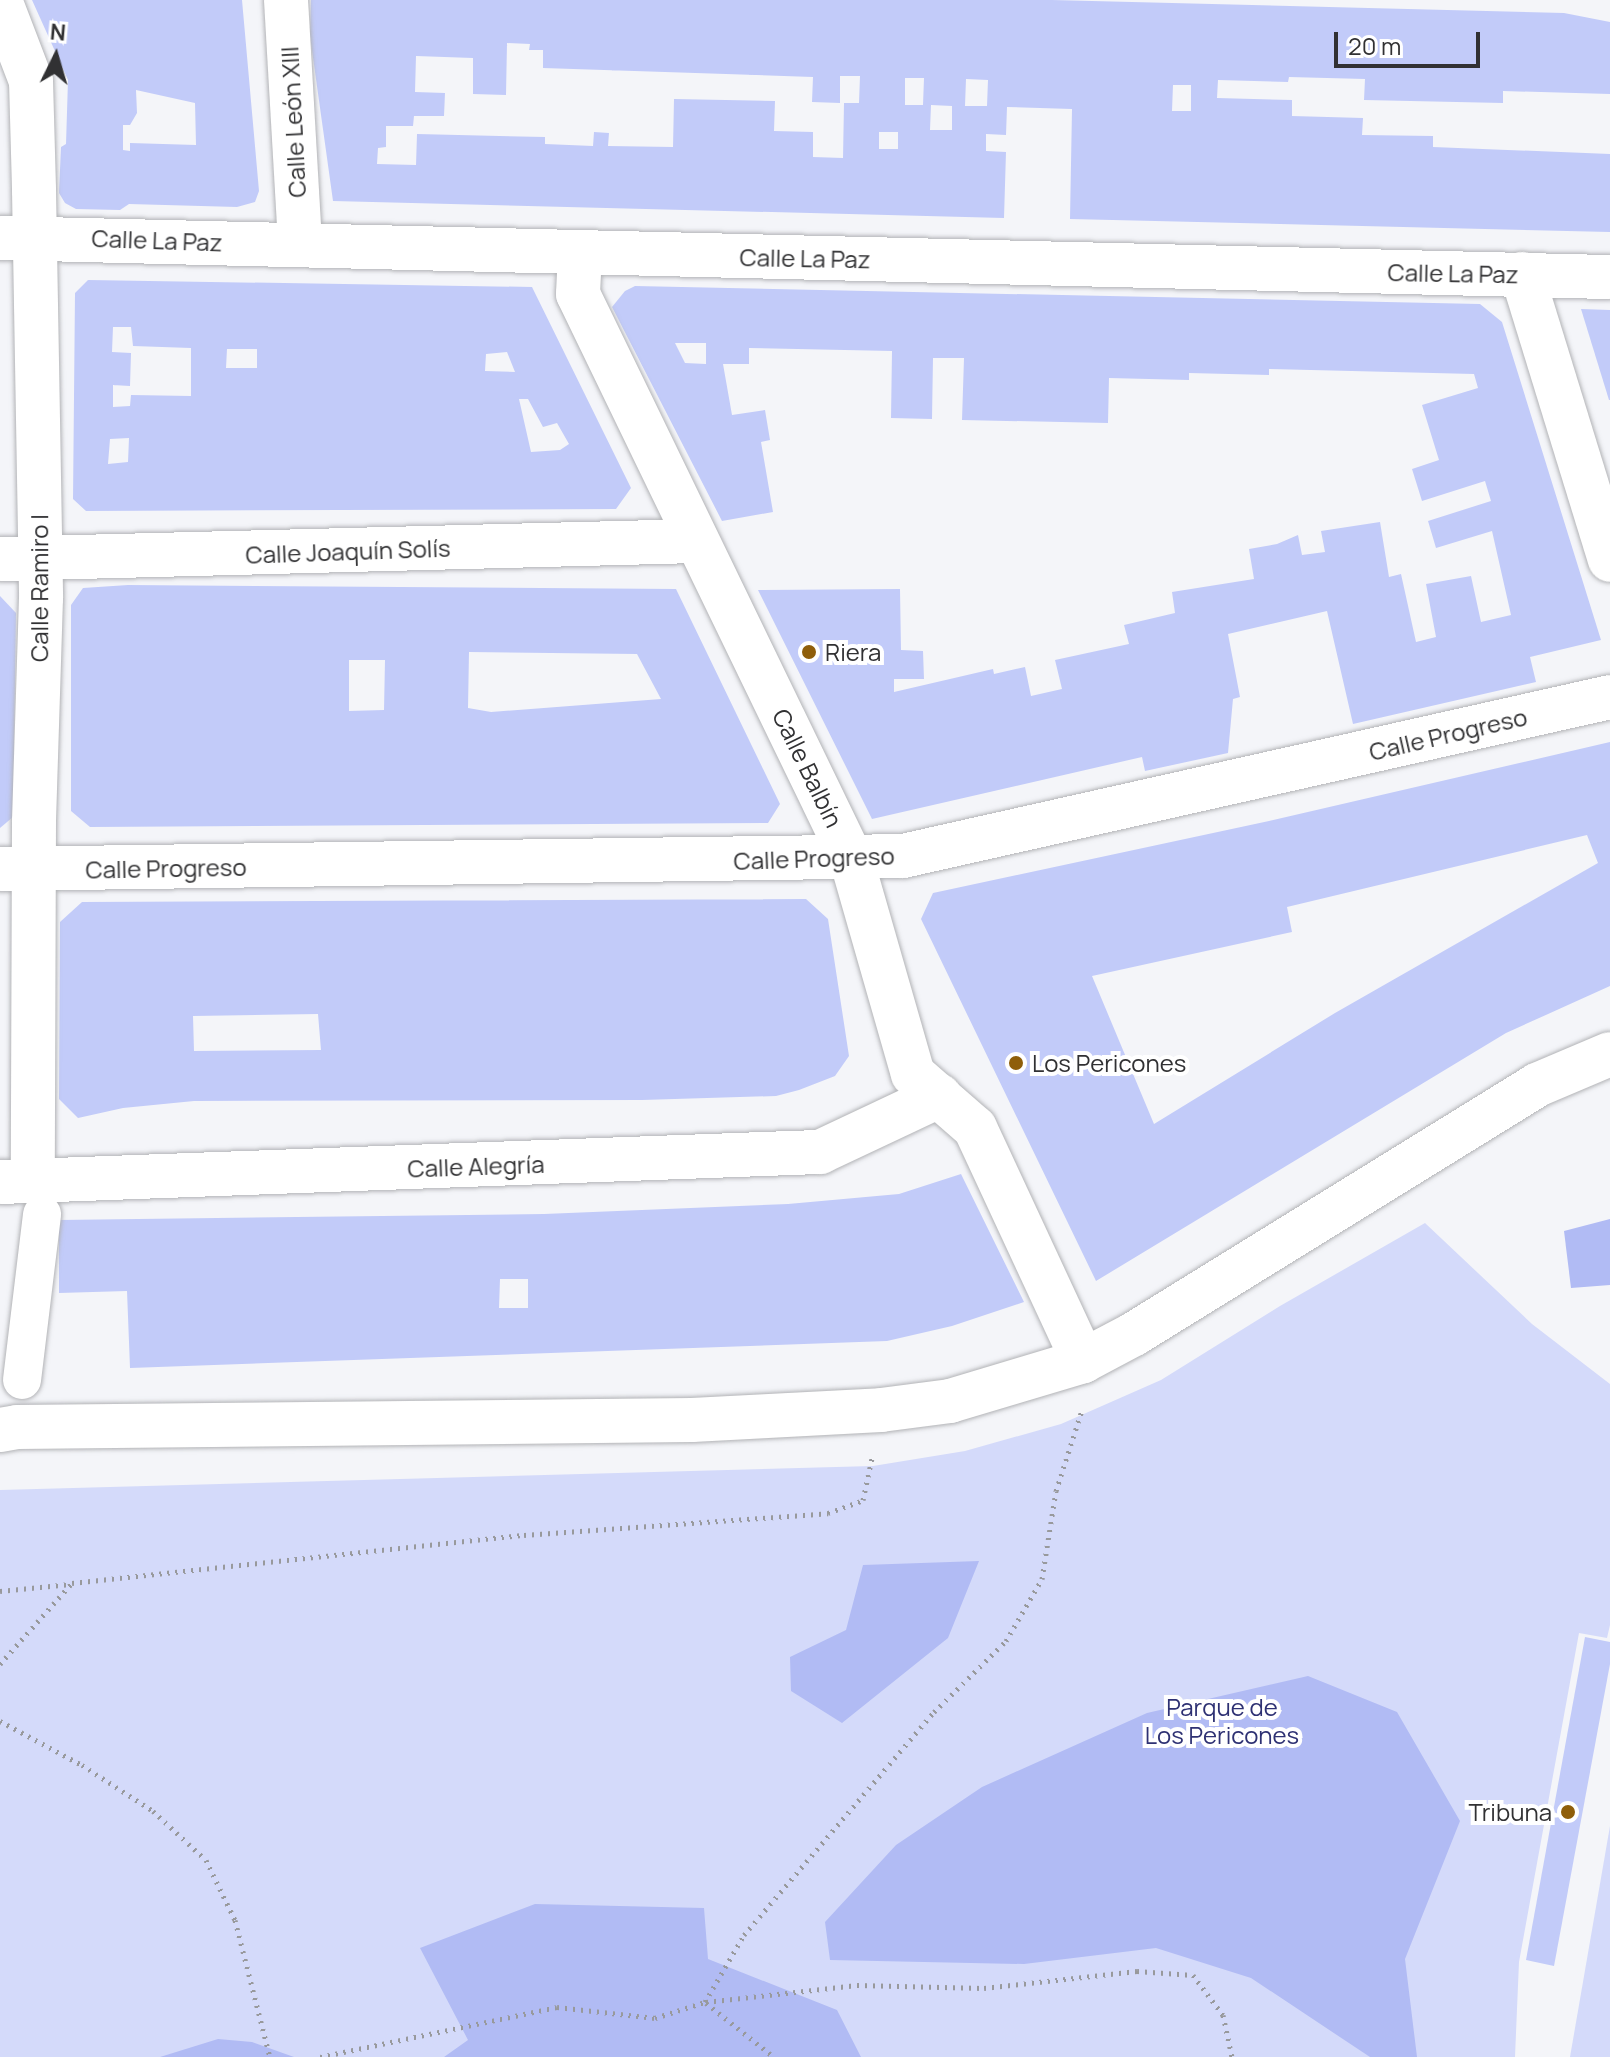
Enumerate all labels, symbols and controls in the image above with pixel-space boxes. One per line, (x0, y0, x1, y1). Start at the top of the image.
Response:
north arrow (16, 16, 96, 96)
text: N (49, 16, 67, 48)
scale bar (1338, 16, 1484, 66)
text: 20 m (1348, 29, 1401, 62)
street label: Calle León XIII (275, 46, 311, 198)
street label: Calle La Paz (91, 223, 223, 257)
street label: Calle La Paz (739, 242, 871, 274)
street label: Calle La Paz (1387, 257, 1519, 289)
street label: Calle Ramiro I (25, 514, 53, 662)
street label: Calle Joaquín Solís (245, 533, 451, 569)
place label: Riera (825, 638, 881, 666)
marker: Riera (800, 643, 818, 661)
street label: Calle Progreso (1366, 702, 1530, 766)
street label: Calle Balbín (767, 704, 849, 832)
street label: Calle Progreso (733, 841, 895, 875)
street label: Calle Progreso (85, 852, 247, 884)
place label: Los Pericones (1032, 1049, 1186, 1077)
marker: Los Pericones (1007, 1054, 1025, 1072)
street label: Calle Alegría (407, 1149, 545, 1183)
park label: Parque de Los Pericones (1145, 1693, 1299, 1749)
place label: Tribuna (1469, 1798, 1552, 1826)
marker: Tribuna (1559, 1803, 1577, 1821)

